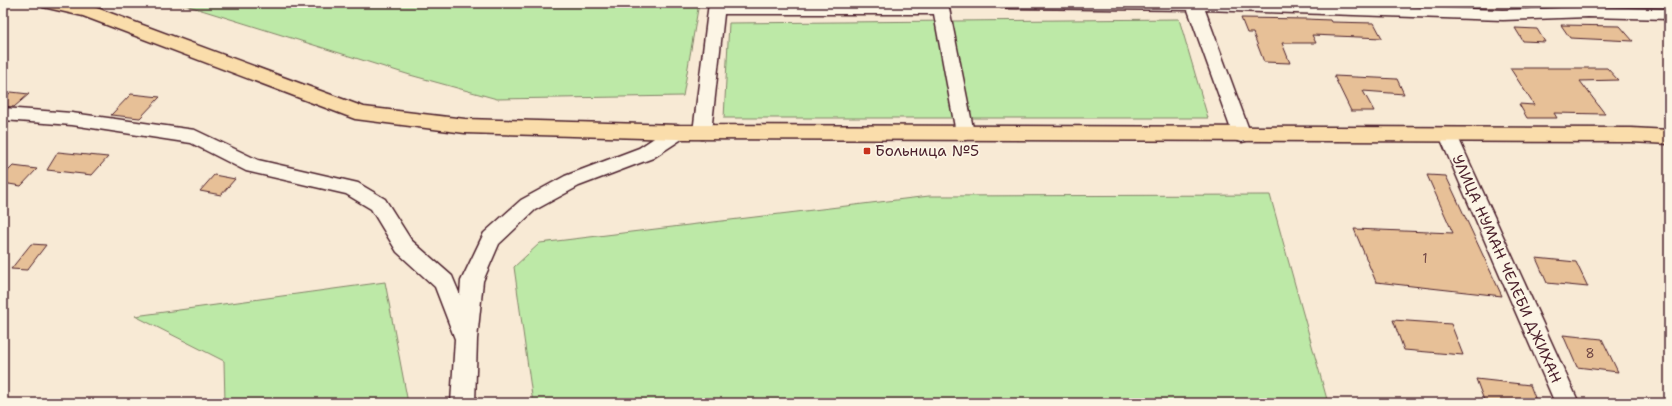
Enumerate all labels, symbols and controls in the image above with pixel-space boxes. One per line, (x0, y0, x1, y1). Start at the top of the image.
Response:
place label: Больница №5 (875, 141, 979, 161)
marker: Больница №5 (862, 146, 872, 156)
street label: УЛИЦА НУМАН ЧЕЛЕБИ ДЖИХАН (1447, 152, 1567, 386)
house number: 1 (1422, 250, 1428, 267)
house number: 8 (1585, 345, 1595, 362)

